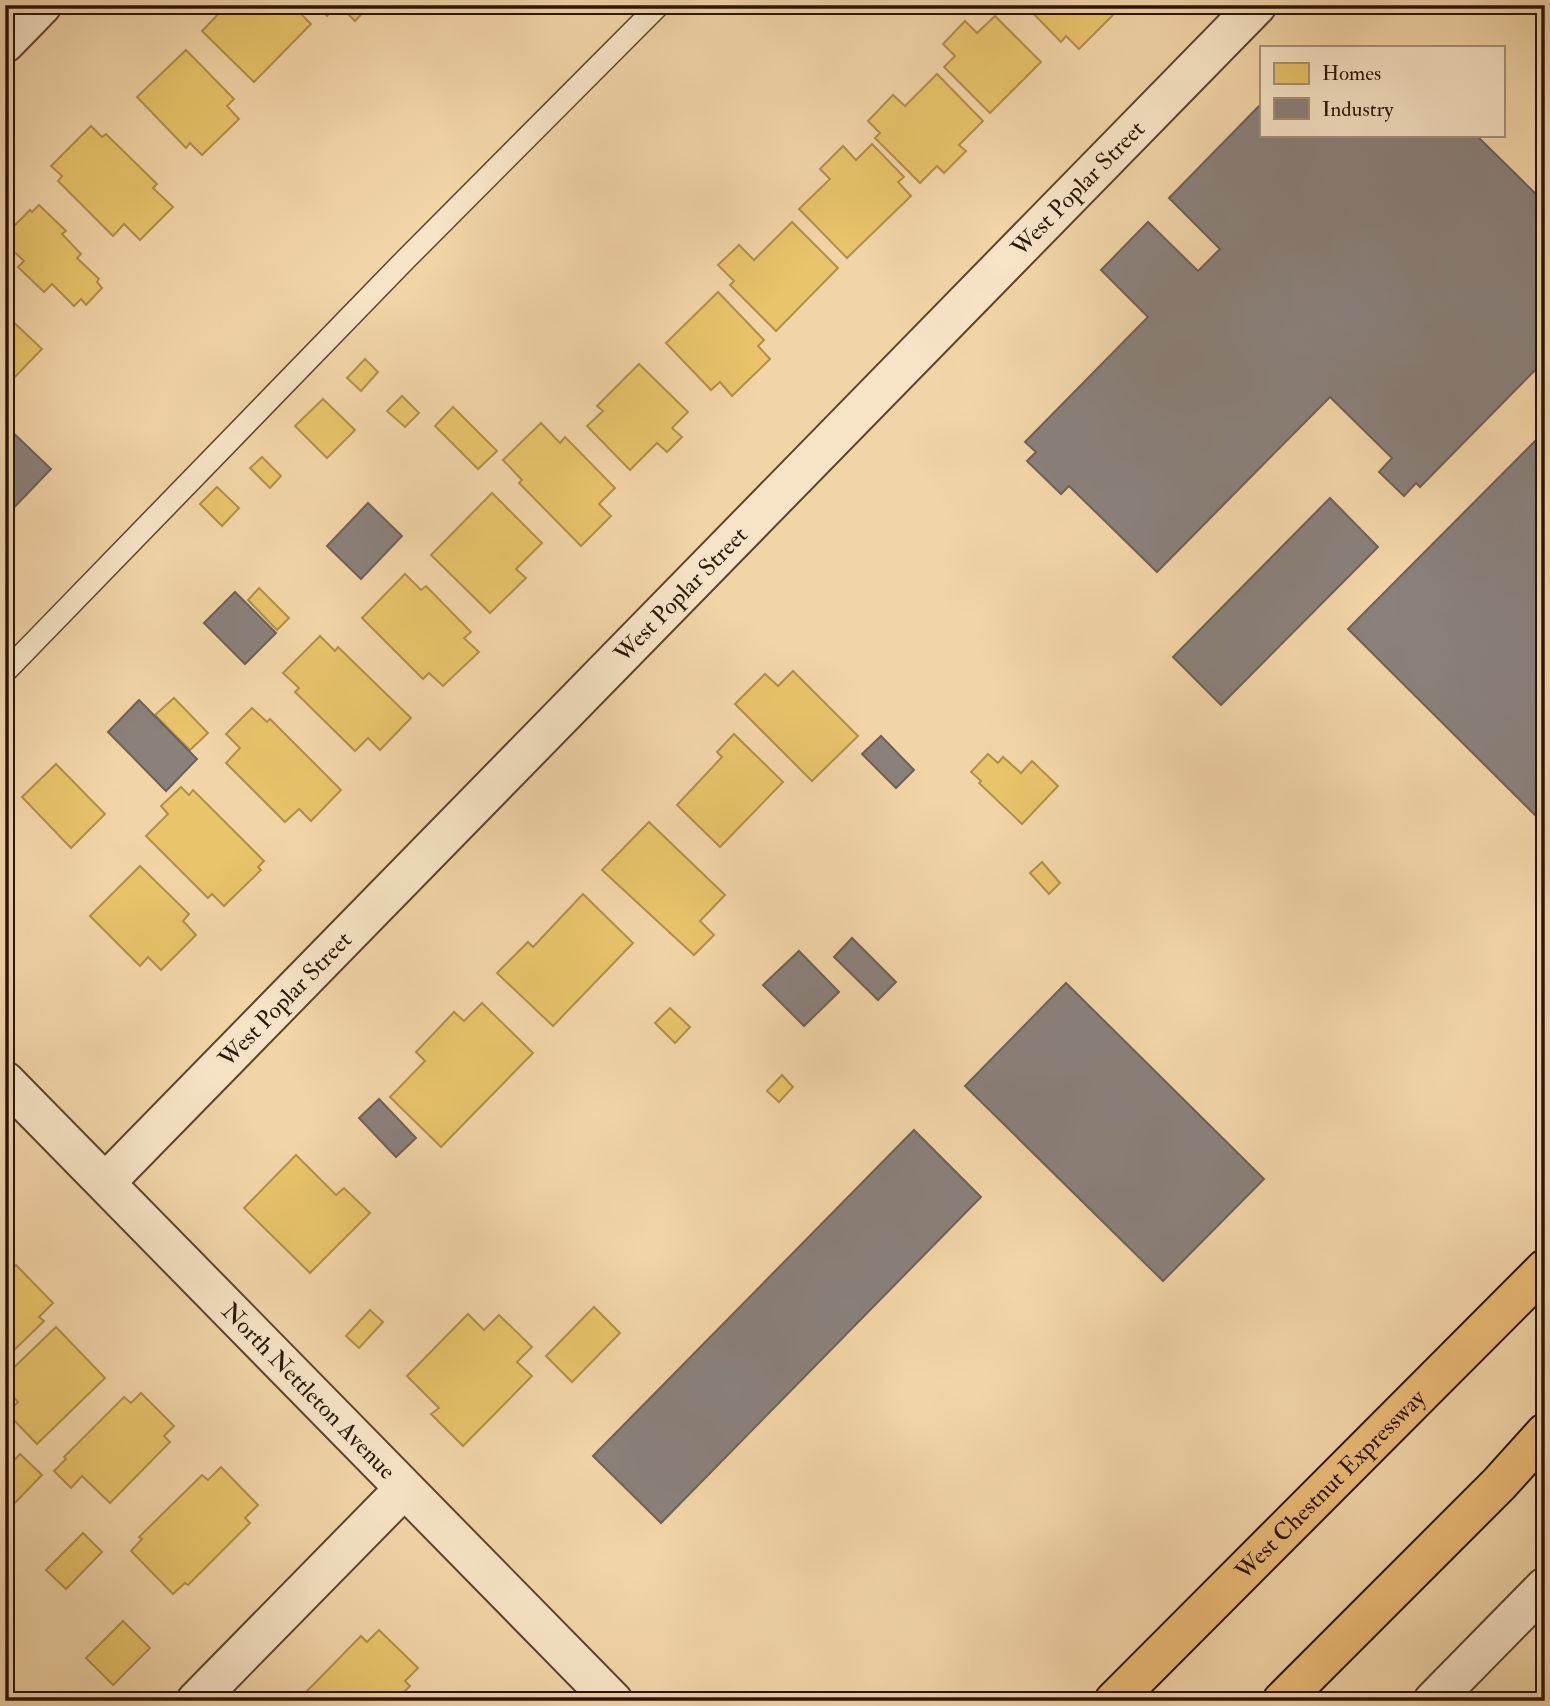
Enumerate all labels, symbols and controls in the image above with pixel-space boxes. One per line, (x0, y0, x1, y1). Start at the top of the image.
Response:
legend (1260, 46, 1504, 136)
text: Homes (1322, 60, 1381, 87)
text: Industry (1322, 96, 1394, 123)
street label: West Poplar Street (1004, 114, 1151, 263)
street label: West Poplar Street (607, 520, 754, 670)
street label: West Poplar Street (211, 924, 359, 1074)
street label: North Nettleton Avenue (215, 1296, 402, 1486)
street label: West Chestnut Expressway (1228, 1382, 1432, 1587)

